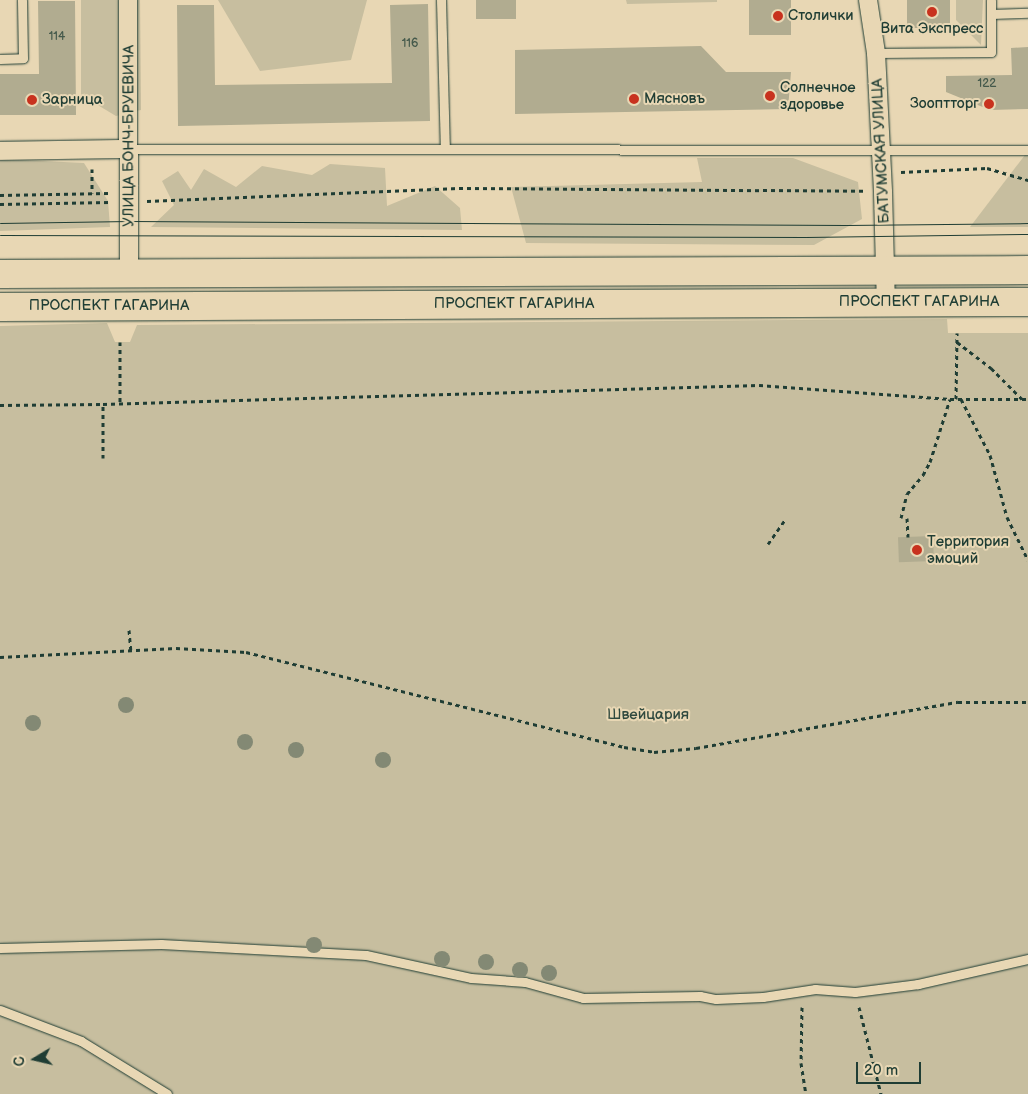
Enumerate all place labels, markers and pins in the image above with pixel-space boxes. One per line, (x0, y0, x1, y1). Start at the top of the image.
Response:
marker: Вита Экспресс (926, 6, 938, 18)
place label: Столички (788, 7, 854, 25)
marker: Столички (772, 10, 784, 22)
place label: Вита Экспресс (881, 20, 983, 38)
place label: Солнечное здоровье (780, 78, 856, 113)
place label: Мясновъ (644, 90, 705, 108)
marker: Солнечное здоровье (764, 90, 776, 102)
place label: Зарница (42, 91, 103, 109)
marker: Мясновъ (628, 93, 640, 105)
marker: Зарница (26, 94, 38, 106)
place label: Зооптторг (910, 95, 979, 113)
marker: Зооптторг (983, 98, 995, 110)
place label: Территория эмоций (927, 532, 1009, 567)
marker: Территория эмоций (911, 544, 923, 556)

